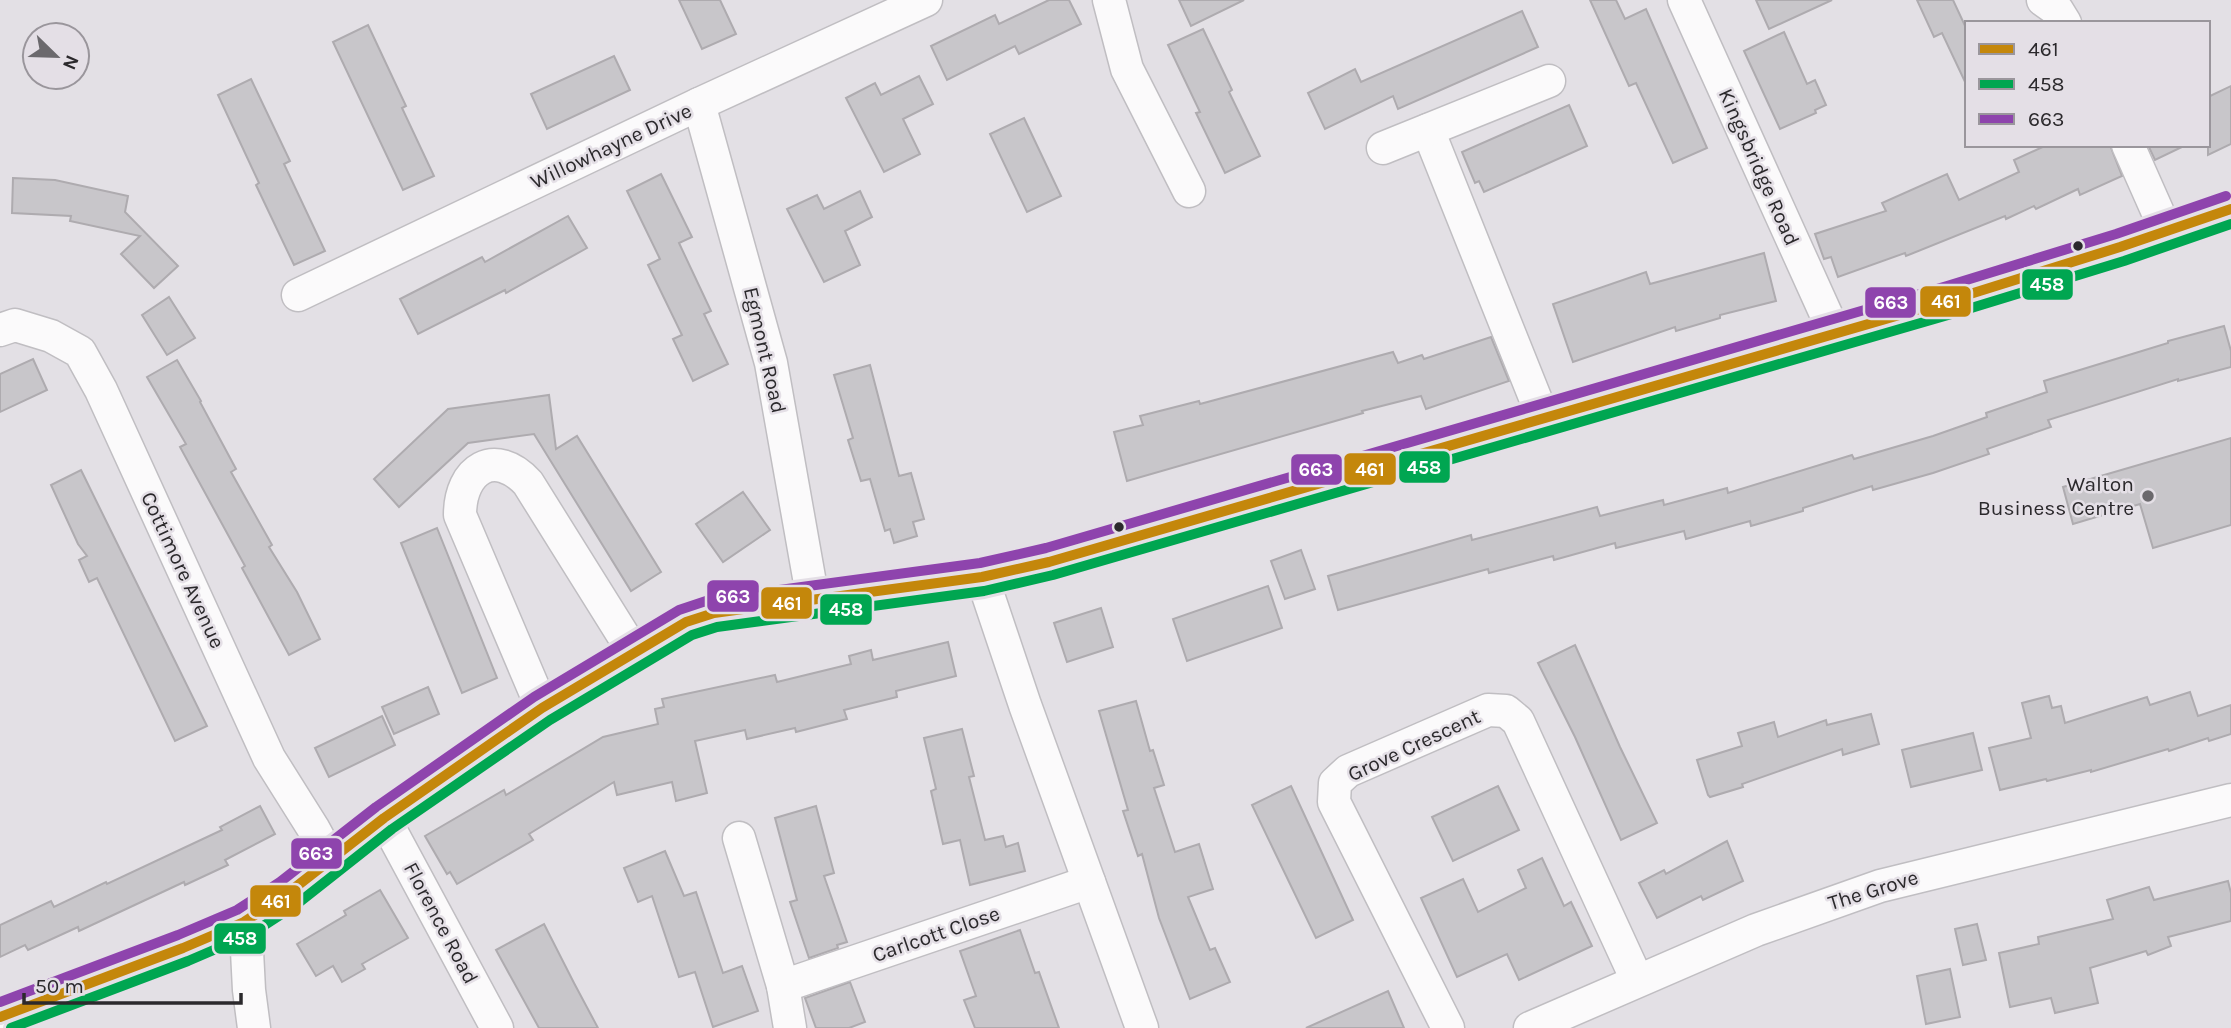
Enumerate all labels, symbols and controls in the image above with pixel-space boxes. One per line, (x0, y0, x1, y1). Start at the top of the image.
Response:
north arrow (21, 21, 91, 91)
legend (1965, 21, 2210, 147)
text: 461 (2028, 37, 2059, 61)
text: N (58, 52, 84, 73)
text: 458 (2028, 72, 2065, 96)
street label: Kingsbridge Road (1714, 85, 1804, 249)
street label: Willowhayne Drive (527, 98, 695, 194)
text: 663 (2028, 107, 2064, 131)
unlabelled marker (2071, 239, 2085, 253)
line badge: 458 (2021, 268, 2074, 301)
text: 458 (2030, 274, 2064, 296)
street label: Egmont Road (739, 285, 791, 415)
line badge: 461 (1919, 285, 1972, 318)
line badge: 663 (1864, 286, 1917, 319)
text: 461 (1931, 291, 1961, 313)
text: 663 (1874, 292, 1908, 314)
line badge: 458 (1398, 450, 1451, 484)
line badge: 461 (1343, 452, 1397, 486)
line badge: 663 (1290, 453, 1343, 486)
text: 458 (1407, 457, 1441, 479)
text: 663 (1299, 459, 1333, 481)
text: 461 (1355, 459, 1385, 481)
place label: Walton Business Centre (1978, 472, 2134, 520)
street label: Cottimore Avenue (136, 488, 230, 652)
marker: Walton Business Centre (2140, 488, 2156, 504)
unlabelled marker (1112, 520, 1126, 534)
line badge: 663 (706, 579, 760, 613)
text: 663 (716, 586, 750, 608)
line badge: 461 (760, 586, 813, 620)
text: 461 (772, 593, 802, 615)
line badge: 458 (819, 593, 873, 626)
text: 458 (829, 599, 863, 621)
street label: Grove Crescent (1344, 704, 1484, 786)
line badge: 663 (290, 837, 343, 870)
text: 663 (299, 843, 333, 865)
street label: Florence Road (399, 858, 483, 988)
street label: The Grove (1825, 865, 1921, 915)
line badge: 461 (249, 884, 302, 918)
text: 461 (261, 891, 291, 913)
street label: Carlcott Close (869, 901, 1003, 967)
line badge: 458 (213, 922, 267, 955)
text: 458 (223, 928, 257, 950)
scale bar (24, 962, 242, 1006)
text: 50 m (35, 974, 84, 998)

